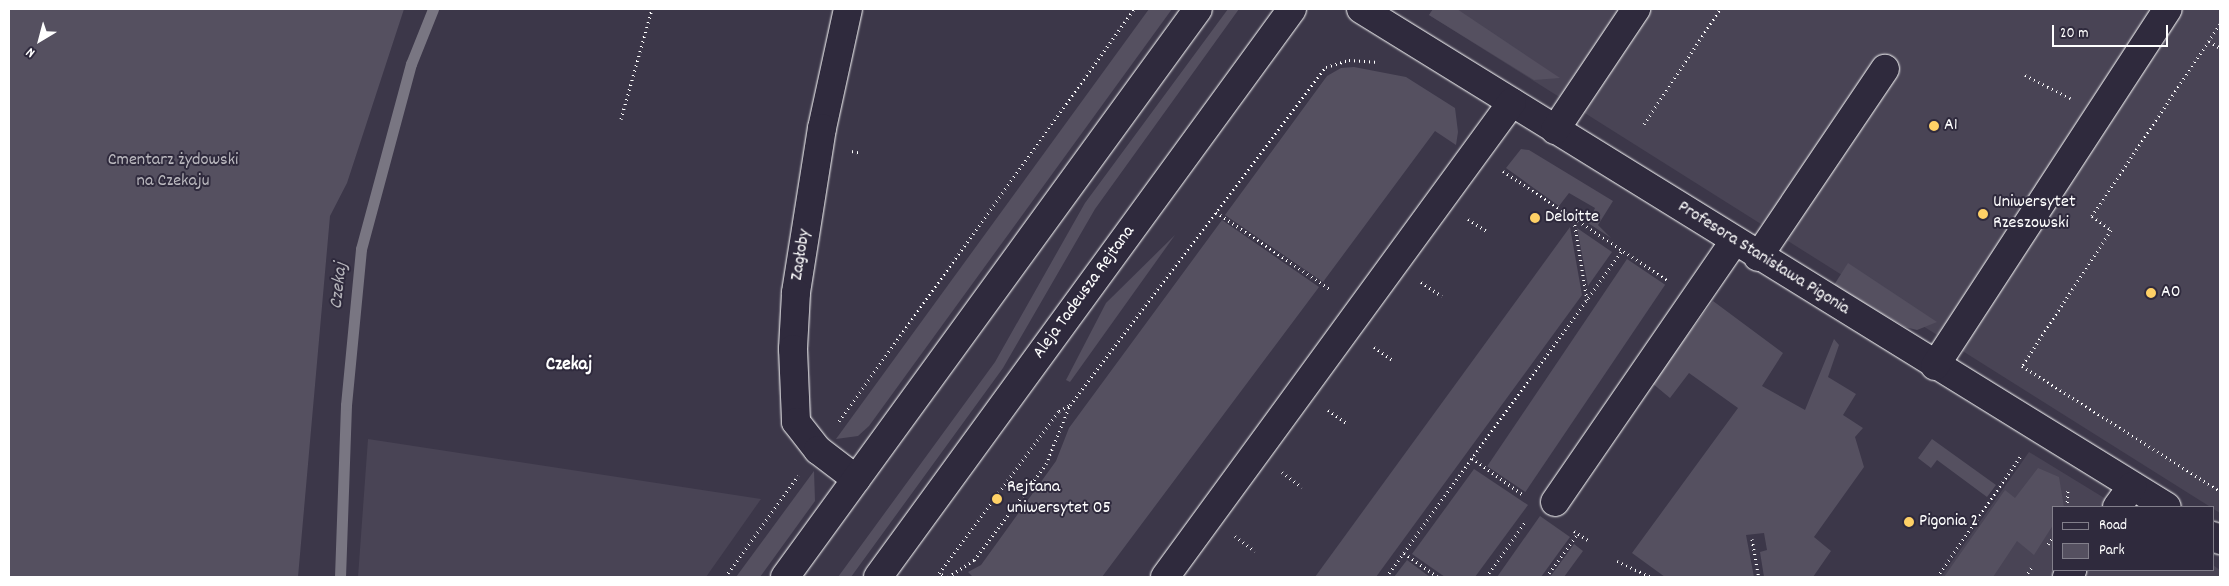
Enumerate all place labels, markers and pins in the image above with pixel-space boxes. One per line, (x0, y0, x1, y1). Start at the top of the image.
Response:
place label: A1 (1944, 115, 1958, 137)
marker: A1 (1928, 120, 1940, 132)
place label: Uniwersytet Rzeszowski (1993, 193, 2076, 235)
place label: Deloitte (1545, 207, 1599, 229)
marker: Uniwersytet Rzeszowski (1977, 208, 1989, 220)
marker: Deloitte (1529, 212, 1541, 224)
place label: A0 (2161, 282, 2181, 304)
marker: A0 (2145, 287, 2157, 299)
place label: Rejtana uniwersytet 05 (1007, 478, 1111, 520)
marker: Rejtana uniwersytet 05 (991, 493, 1003, 505)
place label: Pigonia 2 (1919, 511, 1978, 533)
marker: Pigonia 2 (1903, 516, 1915, 528)

